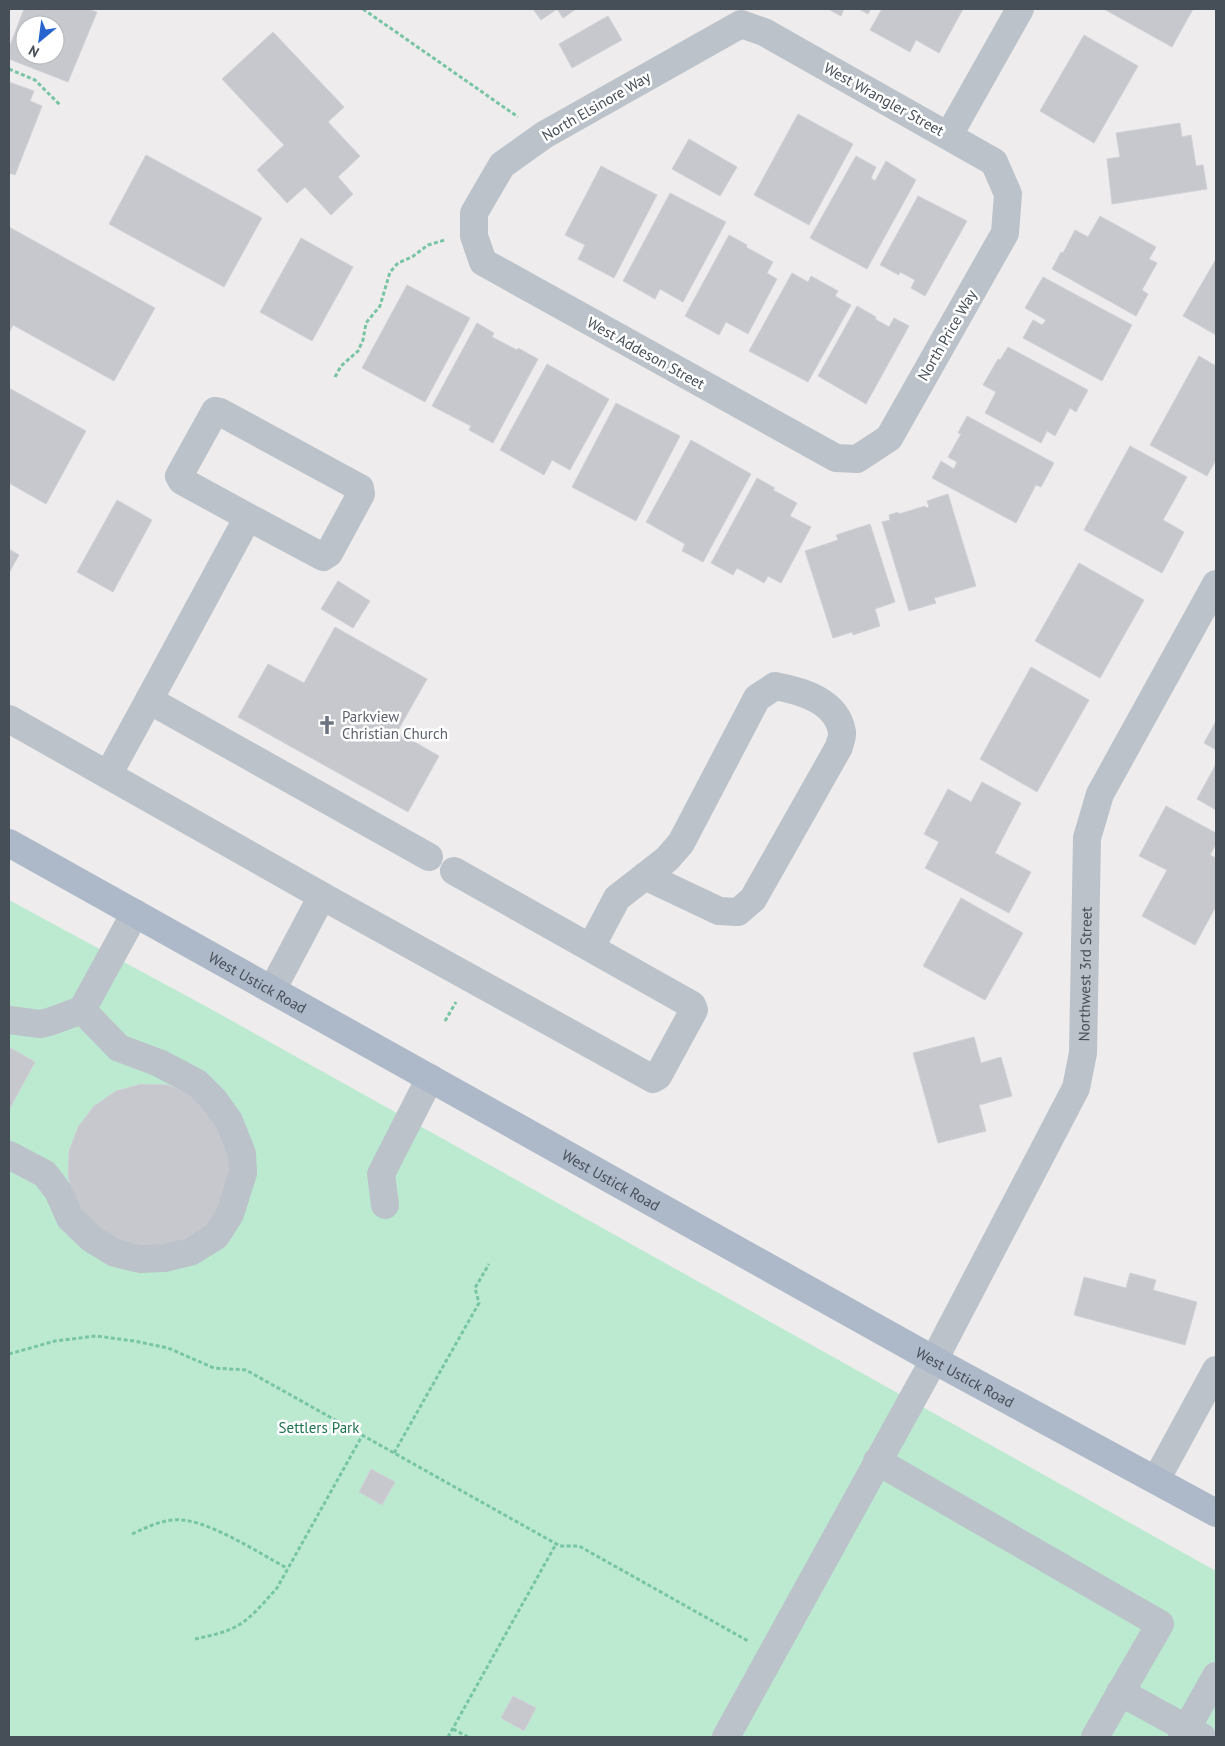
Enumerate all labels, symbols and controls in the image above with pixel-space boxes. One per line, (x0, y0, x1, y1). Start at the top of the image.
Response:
north arrow (15, 15, 65, 65)
text: N (25, 41, 42, 61)
street label: West Wrangler Street (821, 58, 947, 140)
street label: North Elsinore Way (538, 67, 654, 145)
street label: North Price Way (913, 286, 981, 384)
street label: West Addeson Street (584, 313, 708, 393)
place label: Parkview Christian Church (342, 707, 448, 743)
church icon: Parkview Christian Church (316, 714, 338, 736)
street label: Northwest 3rd Street (1074, 907, 1095, 1042)
street label: West Ustick Road (205, 947, 310, 1017)
street label: West Ustick Road (559, 1145, 664, 1215)
street label: West Ustick Road (912, 1342, 1018, 1411)
park label: Settlers Park (279, 1418, 360, 1437)

